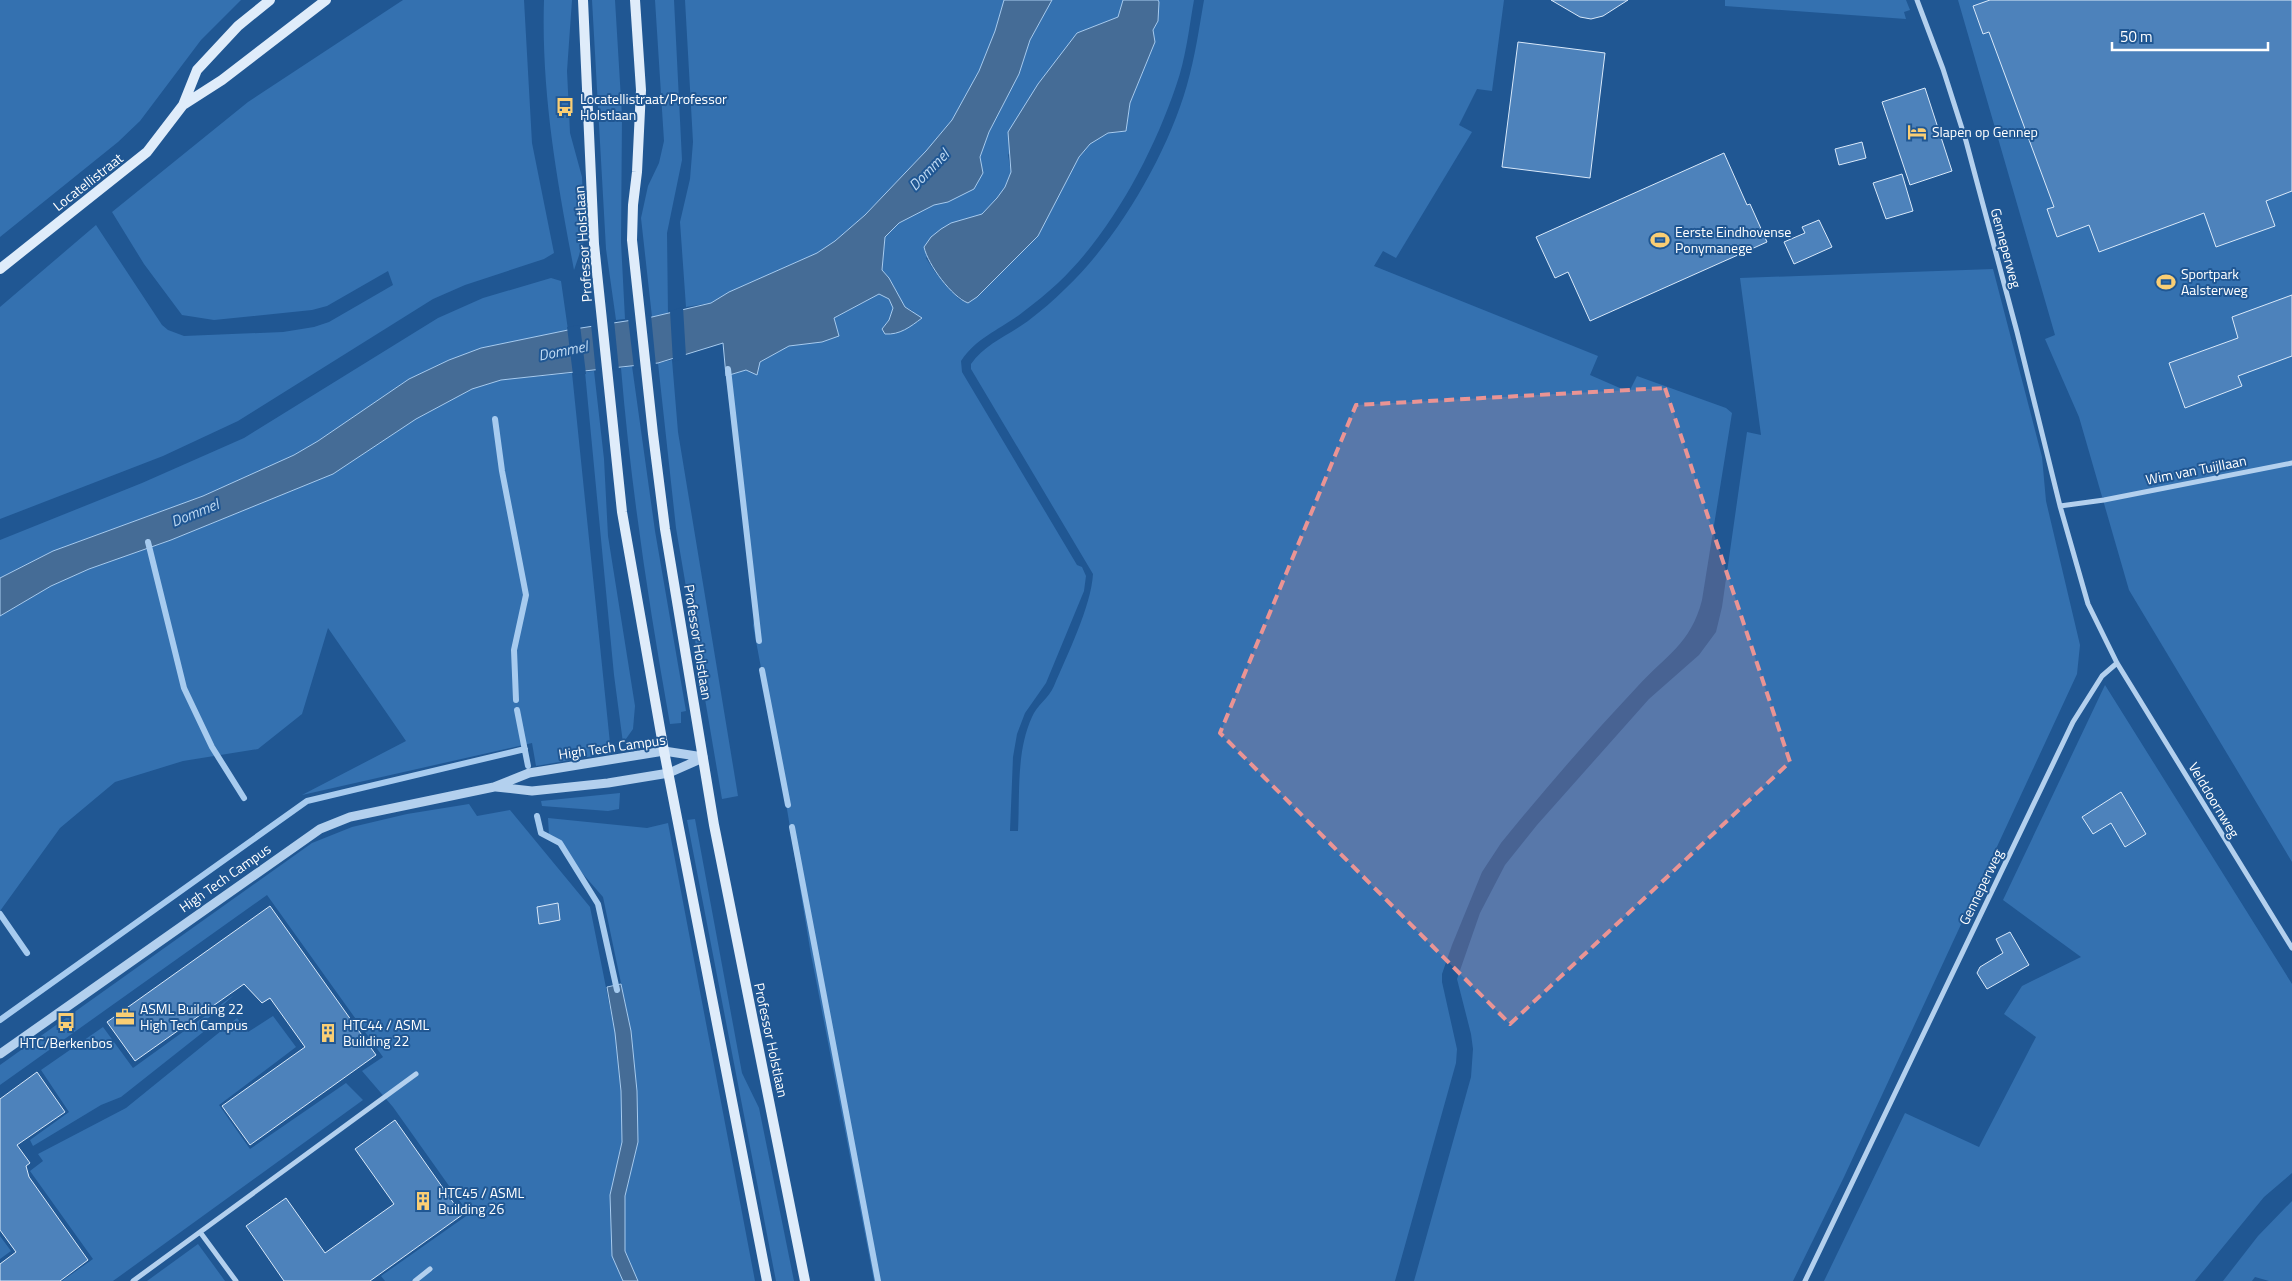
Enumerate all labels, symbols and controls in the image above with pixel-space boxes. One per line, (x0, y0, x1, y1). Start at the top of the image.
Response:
scale bar (2112, 20, 2268, 52)
text: 50 m (2120, 25, 2153, 48)
place label: Locatellistraat/Professor Holstlaan (580, 88, 727, 125)
bus stop icon: Locatellistraat/Professor Holstlaan (554, 96, 576, 118)
hotel icon: Slapen op Gennep (1906, 121, 1928, 143)
place label: Slapen op Gennep (1932, 121, 2038, 142)
water label: Dommel (903, 142, 955, 196)
street label: Locatellistraat (48, 147, 127, 216)
street label: Professor Holstlaan (568, 185, 597, 303)
street label: Genneperweg (1986, 206, 2027, 290)
place label: Eerste Eindhovense Ponymanege (1675, 221, 1791, 258)
sports icon: Eerste Eindhovense Ponymanege (1649, 229, 1671, 251)
place label: Sportpark Aalsterweg (2181, 263, 2248, 300)
sports icon: Sportpark Aalsterweg (2155, 271, 2177, 293)
water label: Dommel (536, 334, 591, 367)
street label: Wim van Tuijllaan (2144, 449, 2248, 490)
water label: Dommel (167, 492, 224, 533)
street label: Professor Holstlaan (679, 583, 718, 701)
street label: High Tech Campus (557, 729, 667, 764)
street label: Velddoornweg (2184, 758, 2245, 841)
street label: High Tech Campus (175, 838, 275, 917)
street label: Genneperweg (1953, 845, 2008, 928)
street label: Professor Holstlaan (749, 981, 794, 1099)
place label: ASML Building 22 High Tech Campus (140, 998, 248, 1035)
office icon: ASML Building 22 High Tech Campus (114, 1006, 136, 1028)
bus stop icon: HTC/Berkenbos (55, 1011, 77, 1033)
place label: HTC44 / ASML Building 22 (343, 1014, 429, 1051)
building icon: HTC44 / ASML Building 22 (317, 1022, 339, 1044)
place label: HTC/Berkenbos (20, 1032, 112, 1053)
place label: HTC45 / ASML Building 26 (438, 1182, 524, 1219)
building icon: HTC45 / ASML Building 26 (412, 1190, 434, 1212)

